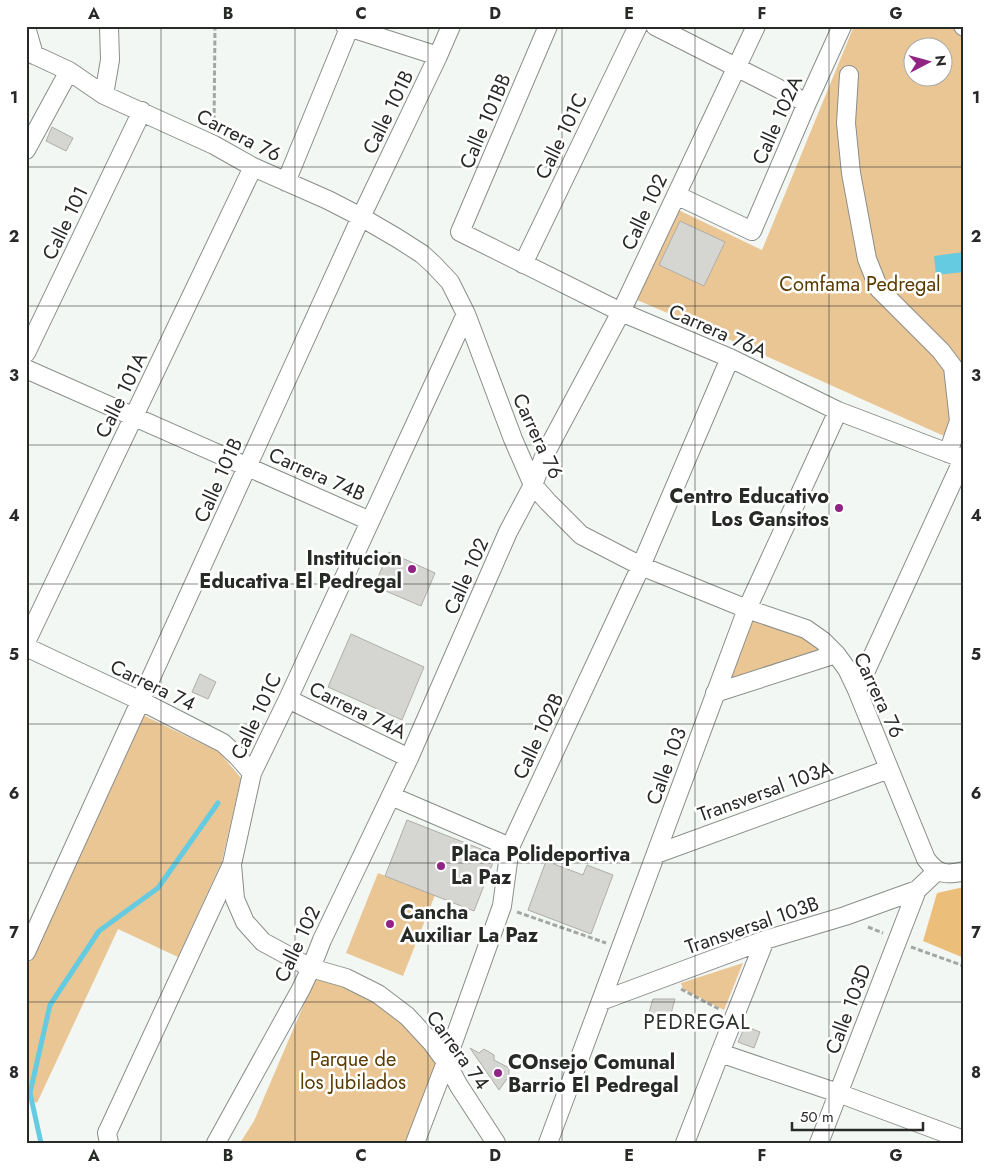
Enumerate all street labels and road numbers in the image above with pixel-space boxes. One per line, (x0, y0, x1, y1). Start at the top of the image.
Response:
street label: Calle 101B (356, 65, 421, 159)
street label: Calle 101BB (452, 69, 519, 173)
street label: Calle 102A (745, 70, 810, 169)
street label: Calle 101C (528, 88, 595, 184)
street label: Carrera 76 (191, 102, 286, 169)
street label: Calle 102 (614, 169, 675, 255)
street label: Calle 101 (35, 181, 96, 265)
street label: Carrera 76A (664, 297, 772, 366)
street label: Calle 101A (88, 347, 155, 443)
street label: Carrera 76 (505, 389, 570, 484)
street label: Calle 101B (187, 433, 250, 527)
street label: Carrera 74B (264, 440, 370, 509)
street label: Calle 102 (437, 533, 496, 619)
street label: Carrera 76 (846, 648, 911, 743)
street label: Carrera 74 (105, 652, 201, 719)
street label: Calle 101C (224, 668, 289, 764)
street label: Carrera 74A (304, 674, 412, 747)
street label: Calle 102B (506, 688, 571, 784)
street label: Calle 103 (639, 723, 694, 809)
street label: Transversal 103A (694, 753, 837, 829)
street label: Transversal 103B (681, 889, 823, 962)
street label: Calle 102 (267, 901, 328, 987)
street label: Calle 103D (818, 960, 879, 1058)
street label: Carrera 74 (419, 1005, 496, 1096)

